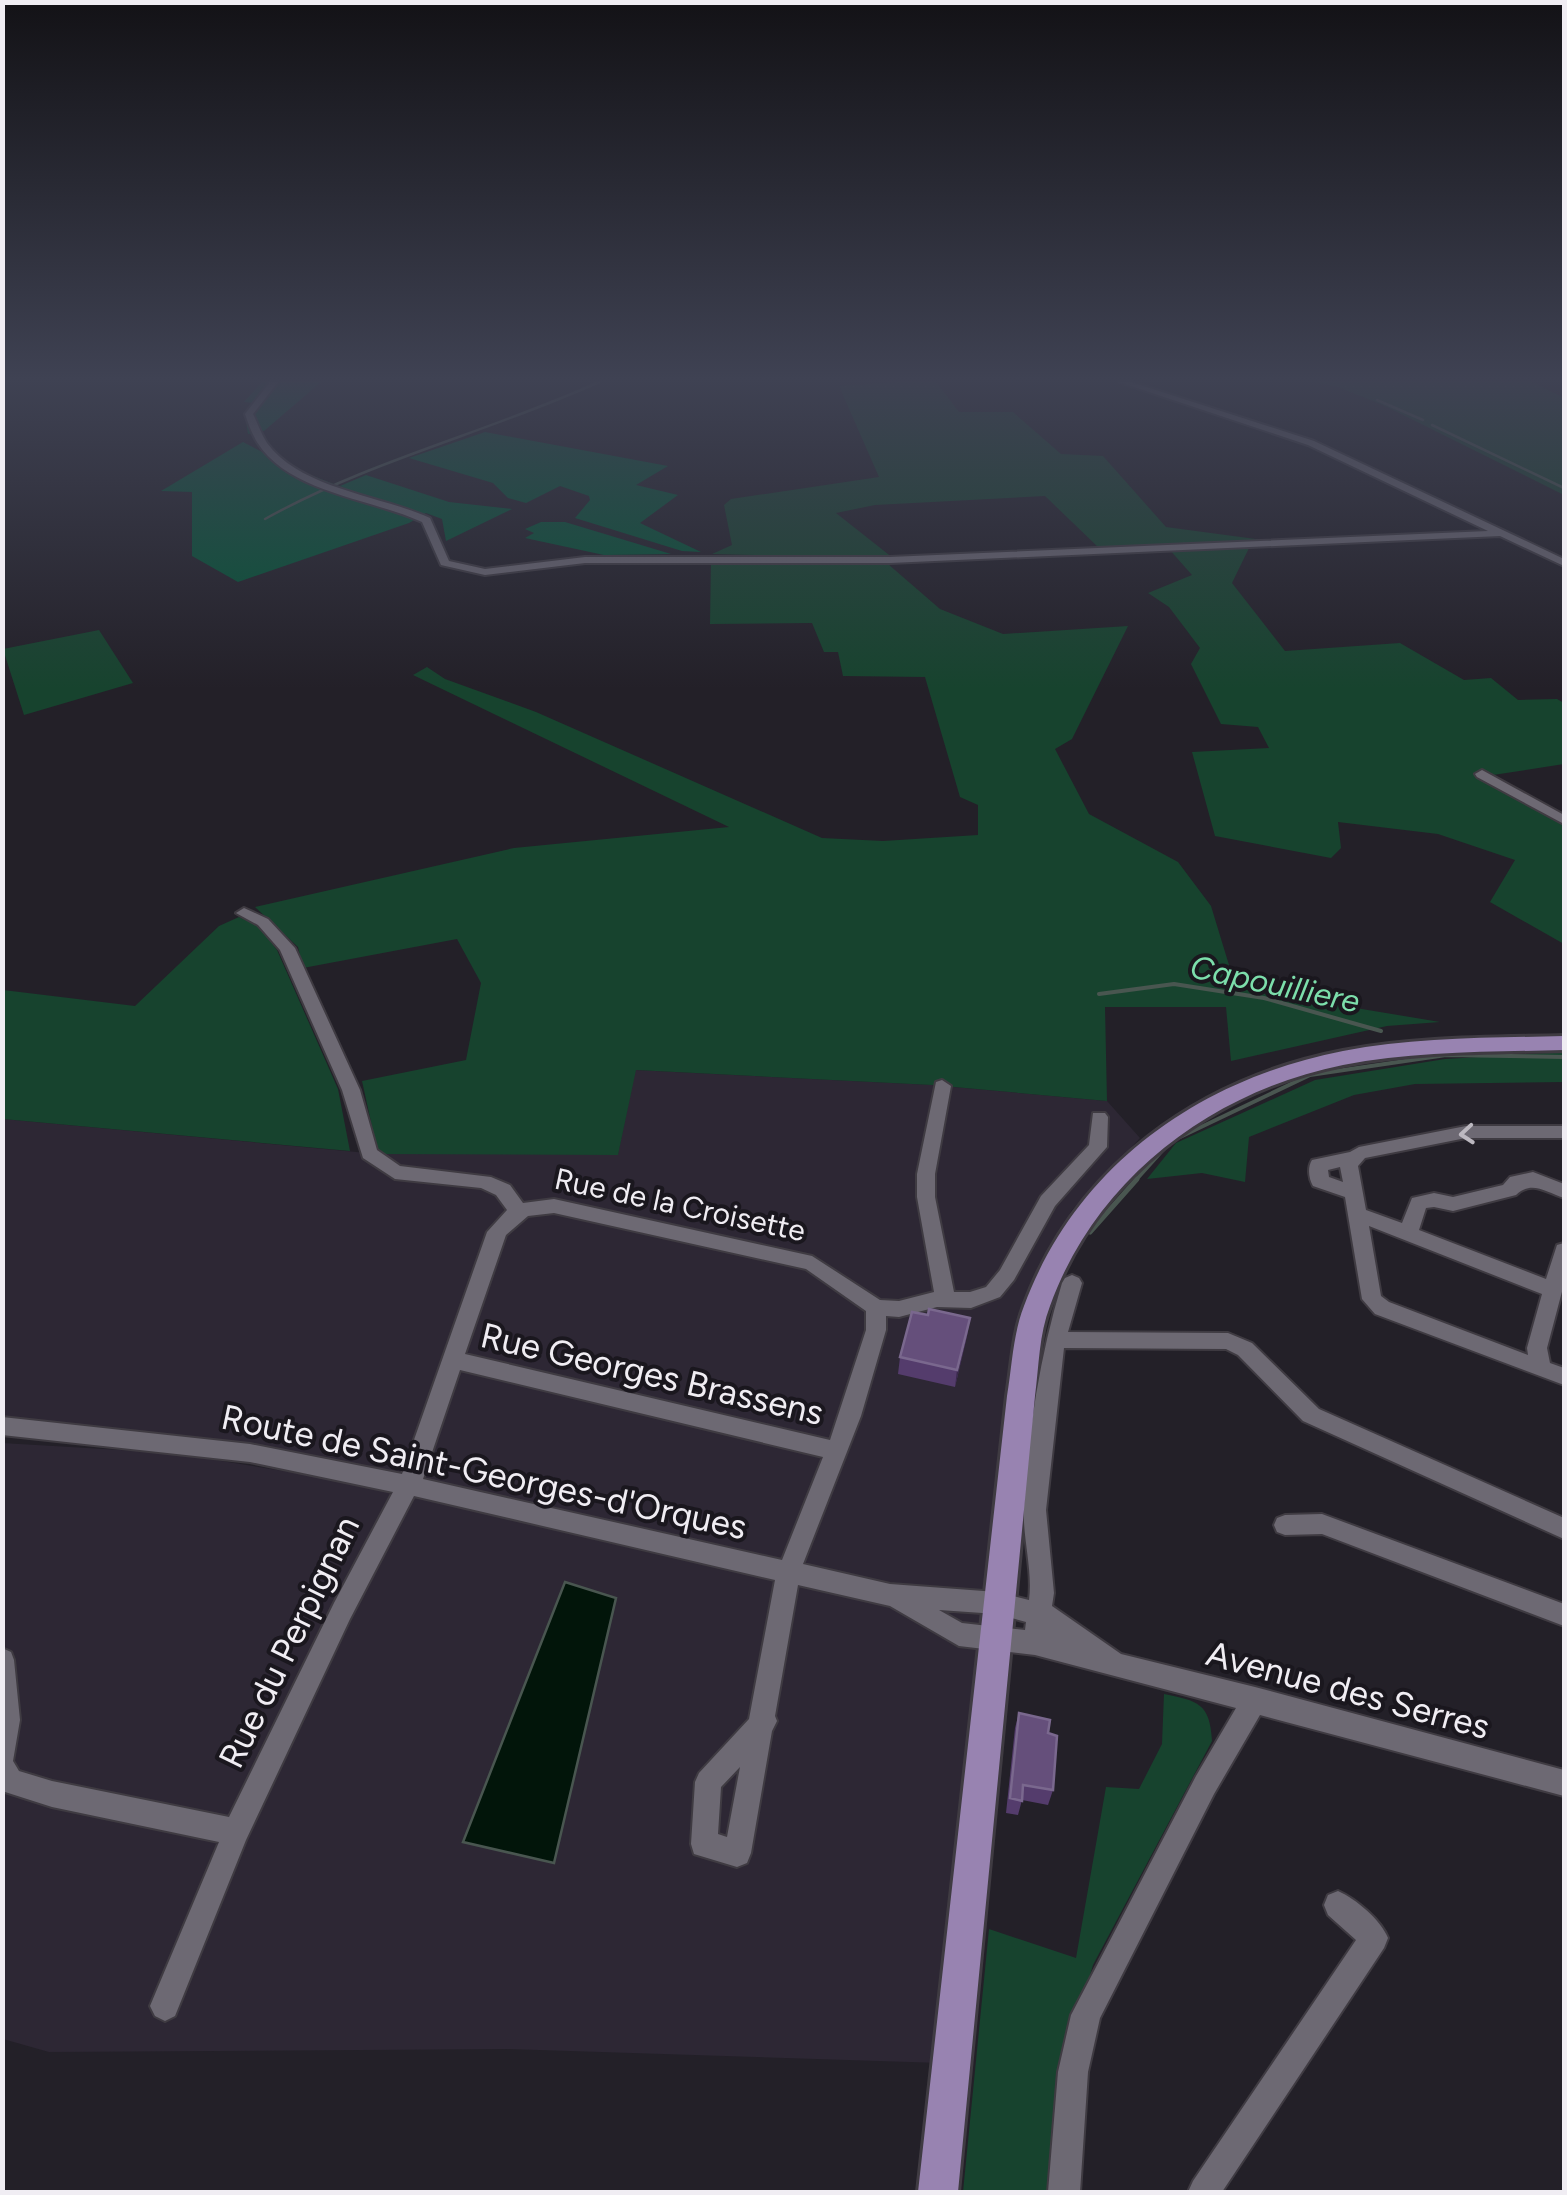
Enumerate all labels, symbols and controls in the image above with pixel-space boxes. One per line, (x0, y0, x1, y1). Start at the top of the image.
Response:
water label: Capouilliere (1187, 948, 1363, 1020)
one-way arrow (1459, 1122, 1475, 1144)
street label: Rue de la Croisette (551, 1160, 809, 1249)
street label: Rue Georges Brassens (477, 1314, 827, 1434)
street label: Route de Saint-Georges-d'Orques (218, 1396, 750, 1548)
street label: Rue du Perpignan (210, 1509, 368, 1775)
street label: Avenue des Serres (1202, 1632, 1494, 1748)

